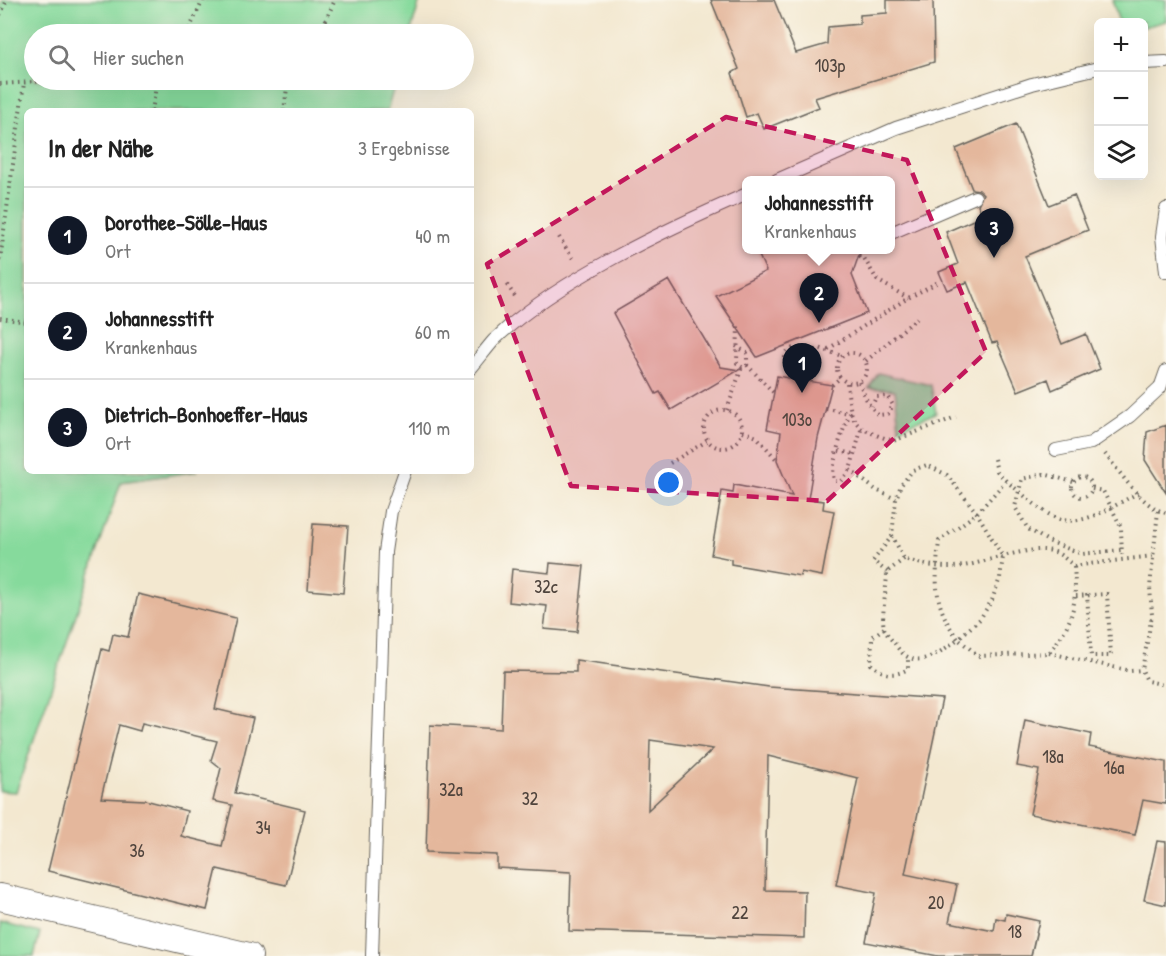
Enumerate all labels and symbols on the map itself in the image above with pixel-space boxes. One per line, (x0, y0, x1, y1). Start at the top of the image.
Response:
house number: 103p (815, 53, 845, 78)
pin: 3 (974, 208, 1014, 258)
pin: 2 (800, 274, 838, 323)
pin: 1 (782, 344, 822, 393)
house number: 103o (782, 407, 812, 432)
your location (654, 468, 683, 497)
house number: 32c (534, 574, 558, 599)
house number: 18a (1042, 744, 1064, 769)
house number: 16a (1104, 755, 1124, 780)
house number: 32a (439, 777, 463, 802)
house number: 32 (522, 786, 539, 811)
house number: 34 (256, 815, 271, 840)
house number: 36 (129, 838, 145, 863)
house number: 20 (928, 890, 944, 915)
house number: 22 (732, 900, 749, 925)
house number: 18 (1008, 919, 1022, 944)

